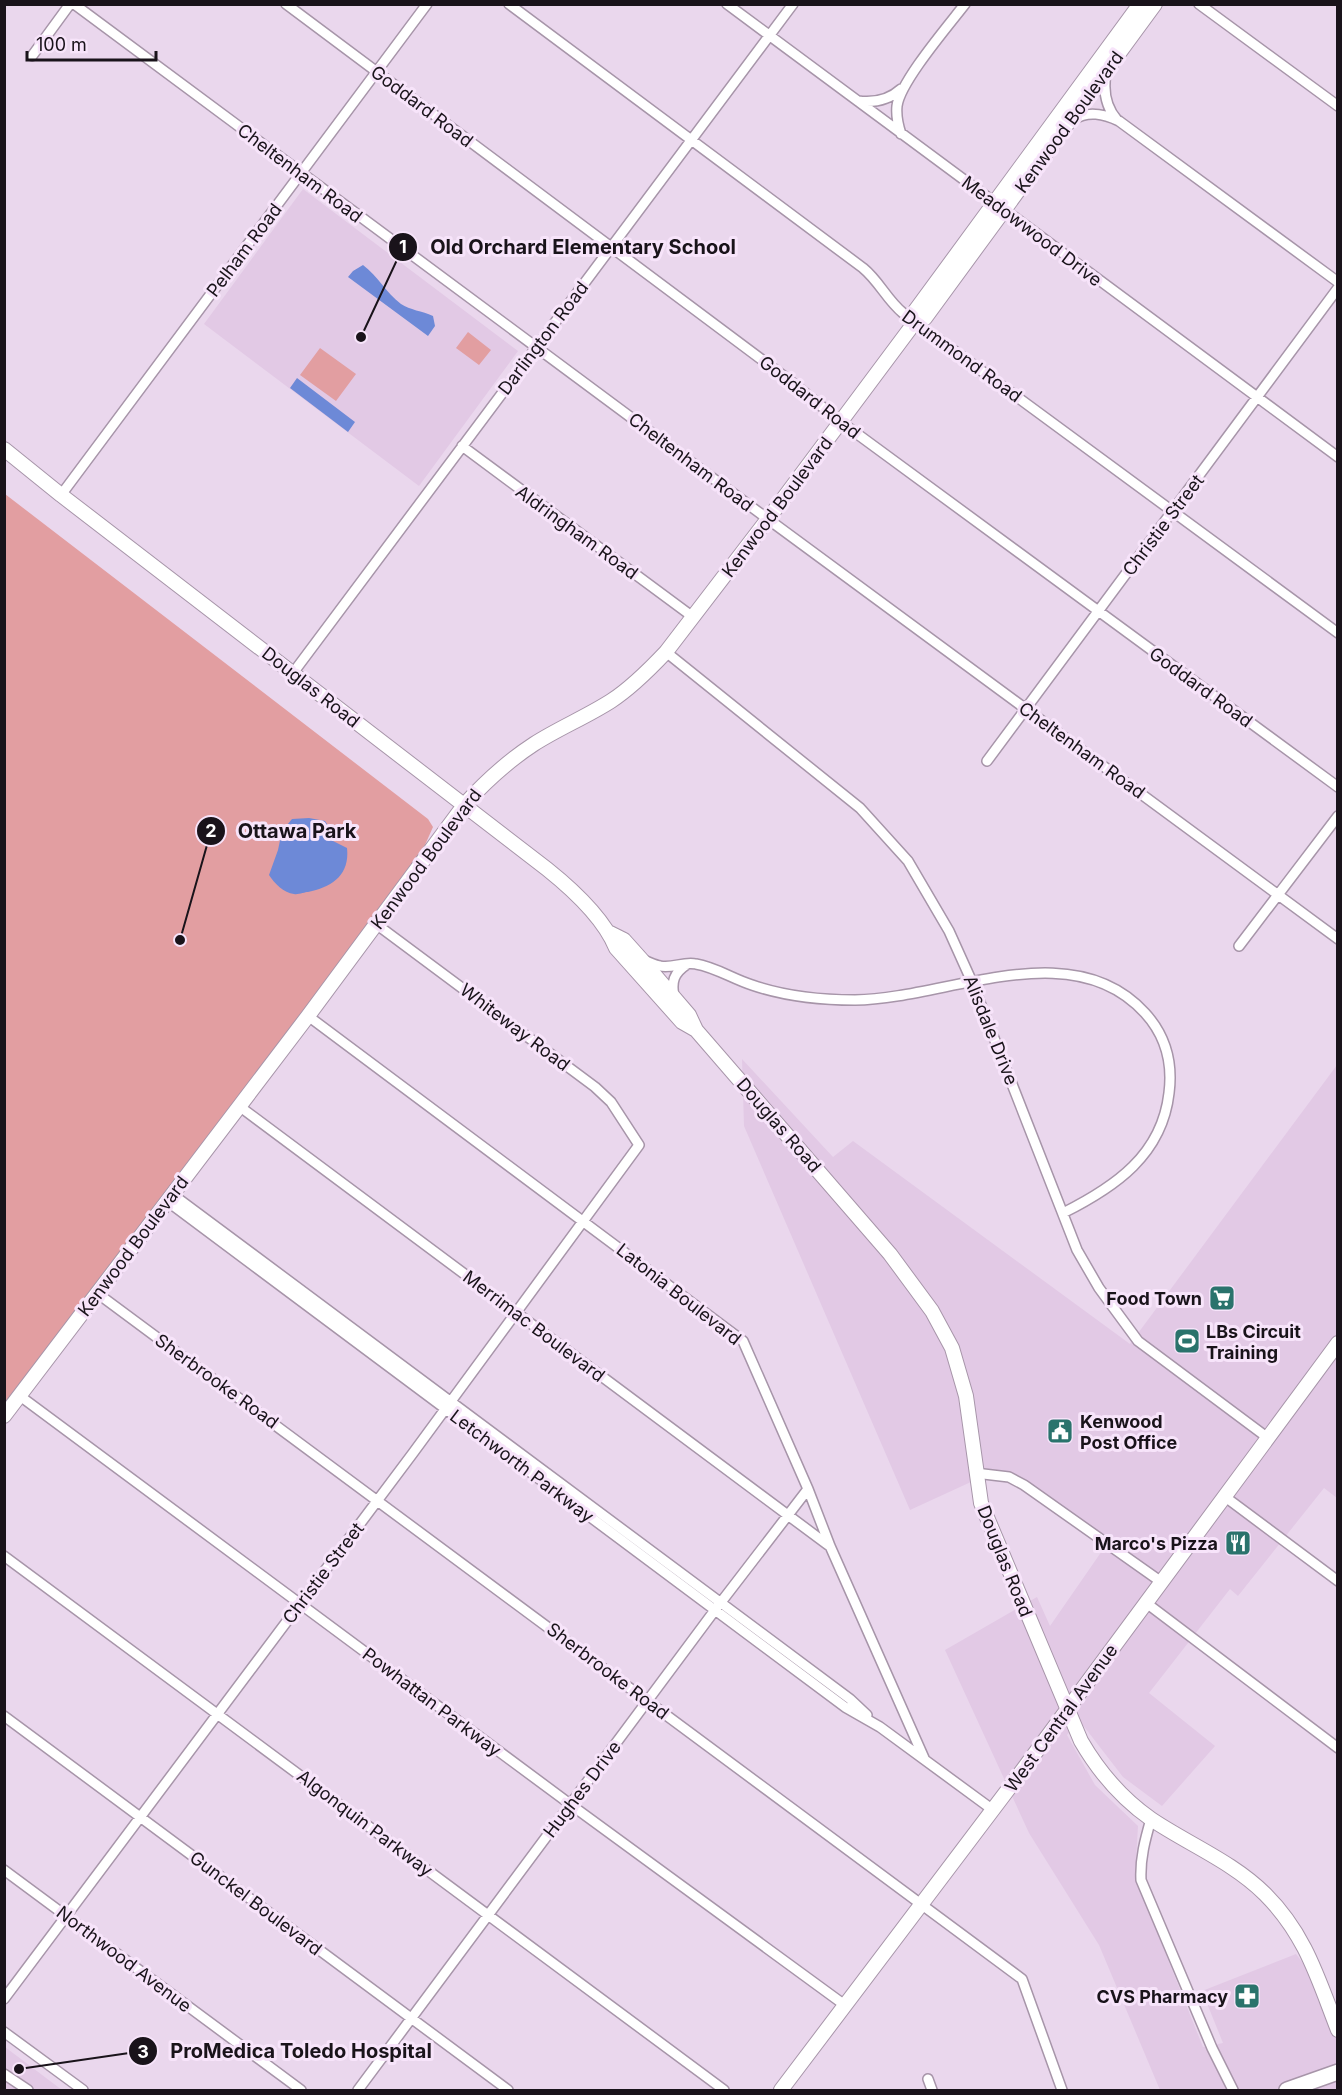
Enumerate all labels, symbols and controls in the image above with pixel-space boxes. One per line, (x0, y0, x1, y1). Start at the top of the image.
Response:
scale bar (27, 24, 156, 62)
text: 100 m (36, 34, 87, 55)
street label: Kenwood Boulevard (1011, 47, 1127, 197)
street label: Goddard Road (367, 61, 477, 151)
street label: Cheltenham Road (233, 119, 367, 227)
street label: Meadowwood Drive (958, 171, 1106, 291)
street label: Pelham Road (202, 199, 286, 301)
callout: Old Orchard Elementary School (388, 228, 747, 266)
text: Old Orchard Elementary School (430, 235, 736, 259)
text: 1 (399, 236, 407, 257)
street label: Darlington Road (494, 277, 592, 399)
street label: Drummond Road (898, 306, 1026, 406)
street label: Goddard Road (755, 351, 865, 443)
street label: Cheltenham Road (624, 408, 758, 516)
street label: Kenwood Boulevard (717, 433, 837, 581)
street label: Christie Street (1118, 470, 1208, 580)
street label: Aldringham Road (512, 481, 642, 583)
street label: Douglas Road (258, 642, 364, 732)
street label: Goddard Road (1145, 643, 1257, 731)
street label: Cheltenham Road (1015, 697, 1149, 803)
street label: Kenwood Boulevard (366, 785, 486, 933)
callout: Ottawa Park (196, 812, 369, 850)
text: Ottawa Park (238, 819, 357, 843)
text: 2 (205, 820, 217, 841)
street label: Alisdale Drive (959, 972, 1023, 1088)
street label: Whiteway Road (456, 979, 574, 1075)
street label: Douglas Road (732, 1074, 826, 1176)
street label: Kenwood Boulevard (73, 1172, 193, 1320)
street label: Latonia Boulevard (613, 1239, 745, 1349)
street label: Merrimac Boulevard (459, 1266, 609, 1386)
supermarket icon: Food Town (1207, 1283, 1237, 1313)
place label: Food Town (1106, 1288, 1202, 1309)
place label: LBs Circuit Training (1206, 1321, 1301, 1363)
sports icon: LBs Circuit Training (1172, 1326, 1202, 1356)
street label: Sherbrooke Road (151, 1329, 283, 1433)
street label: Letchworth Parkway (446, 1405, 598, 1527)
place label: Kenwood Post Office (1080, 1411, 1178, 1453)
public building icon: Kenwood Post Office (1045, 1416, 1075, 1446)
street label: Douglas Road (973, 1502, 1037, 1620)
street label: Christie Street (278, 1518, 368, 1628)
restaurant icon: Marco's Pizza (1223, 1528, 1253, 1558)
place label: Marco's Pizza (1095, 1533, 1218, 1554)
street label: Sherbrooke Road (543, 1618, 673, 1724)
street label: West Central Avenue (1000, 1640, 1122, 1796)
street label: Powhattan Parkway (359, 1643, 505, 1761)
street label: Hughes Drive (539, 1737, 625, 1841)
street label: Algonquin Parkway (293, 1765, 437, 1881)
street label: Gunckel Boulevard (186, 1847, 326, 1959)
street label: Northwood Avenue (52, 1901, 196, 2017)
pharmacy icon: CVS Pharmacy (1232, 1981, 1262, 2011)
place label: CVS Pharmacy (1096, 1986, 1228, 2007)
callout: ProMedica Toledo Hospital (128, 2032, 443, 2070)
text: ProMedica Toledo Hospital (170, 2039, 432, 2063)
text: 3 (137, 2041, 149, 2062)

